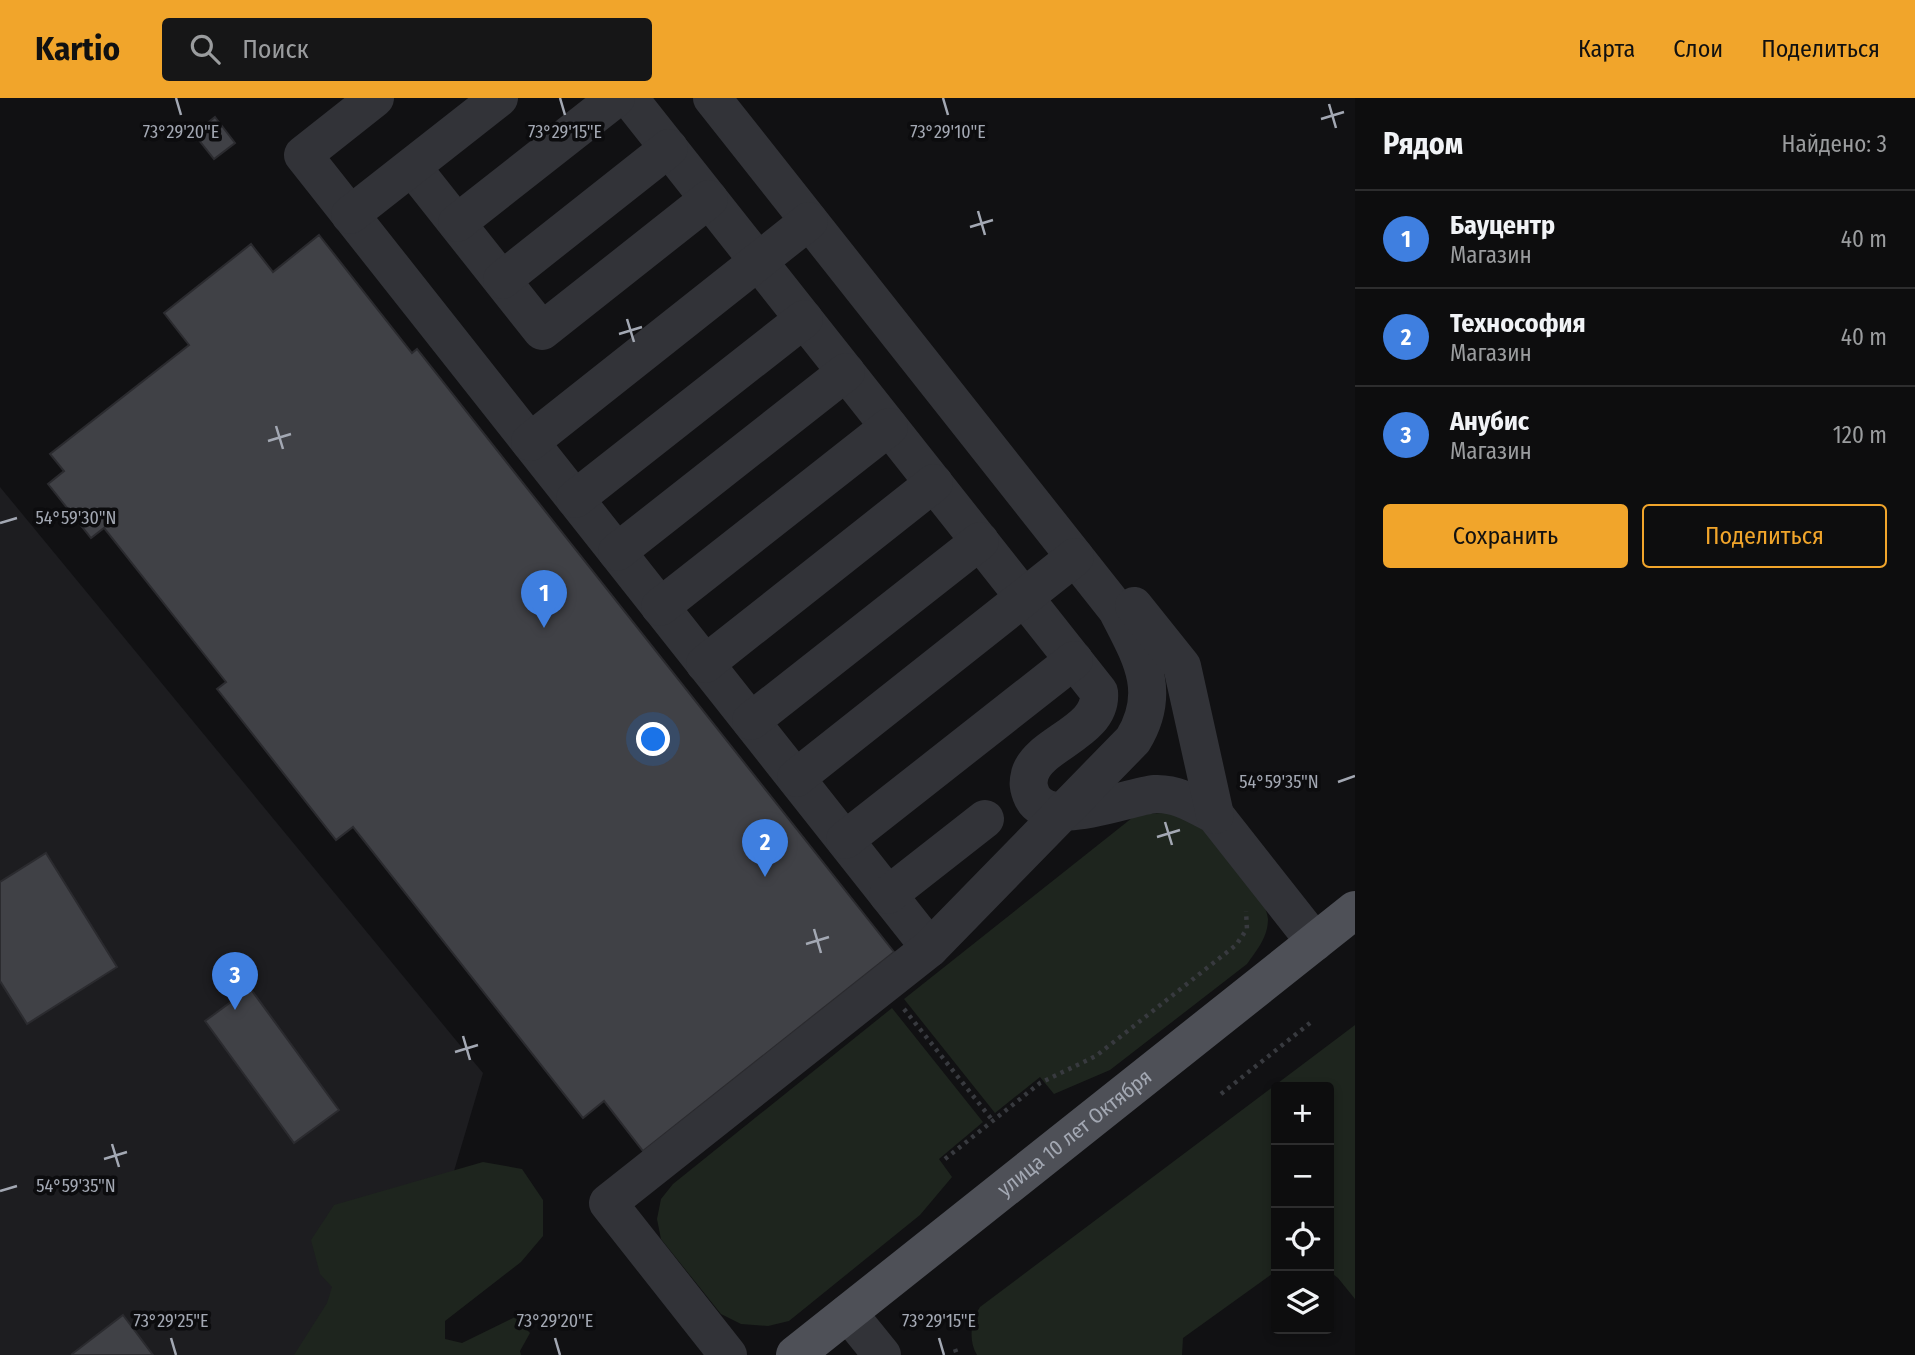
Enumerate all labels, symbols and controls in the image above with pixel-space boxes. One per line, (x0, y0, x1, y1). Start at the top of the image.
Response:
search box (162, 18, 652, 81)
text: Kartio (35, 29, 120, 69)
icon: search (186, 30, 224, 68)
text: Поиск (242, 34, 309, 65)
text: Карта (1578, 35, 1635, 63)
text: Слои (1673, 35, 1723, 63)
text: Поделиться (1761, 35, 1880, 63)
text: 73°29'20"E (143, 121, 219, 143)
text: 73°29'15"E (528, 121, 602, 143)
text: 73°29'10"E (910, 121, 986, 143)
text: Рядом (1383, 126, 1463, 162)
text: Найдено: 3 (1782, 130, 1887, 158)
text: Бауцентр (1450, 210, 1555, 241)
text: 1 (1401, 225, 1411, 253)
text: 40 m (1841, 225, 1887, 253)
text: Магазин (1450, 241, 1532, 269)
text: Технософия (1450, 308, 1586, 339)
text: 2 (1401, 323, 1411, 351)
text: 40 m (1841, 323, 1887, 351)
text: Магазин (1450, 339, 1532, 367)
text: Анубис (1450, 406, 1529, 437)
text: 3 (1401, 421, 1411, 449)
text: 120 m (1833, 421, 1887, 449)
text: Магазин (1450, 437, 1532, 465)
button: Сохранить (1383, 504, 1628, 568)
button: Поделиться (1642, 504, 1887, 568)
text: 54°59'30"N (36, 507, 116, 529)
pin: 1 (521, 570, 567, 628)
your location (636, 722, 670, 756)
text: 54°59'35"N (1239, 771, 1319, 793)
pin: 2 (742, 819, 788, 877)
pin: 3 (212, 952, 258, 1010)
street label: улица 10 лет Октября (992, 1064, 1157, 1202)
map controls (1271, 1082, 1334, 1334)
button: + (1271, 1082, 1334, 1145)
button: − (1271, 1145, 1334, 1208)
text: 54°59'35"N (36, 1175, 116, 1197)
button: locate (1271, 1208, 1334, 1271)
button: layers (1271, 1271, 1334, 1334)
text: 73°29'25"E (134, 1310, 208, 1332)
text: 73°29'20"E (517, 1310, 593, 1332)
text: 73°29'15"E (902, 1310, 976, 1332)

